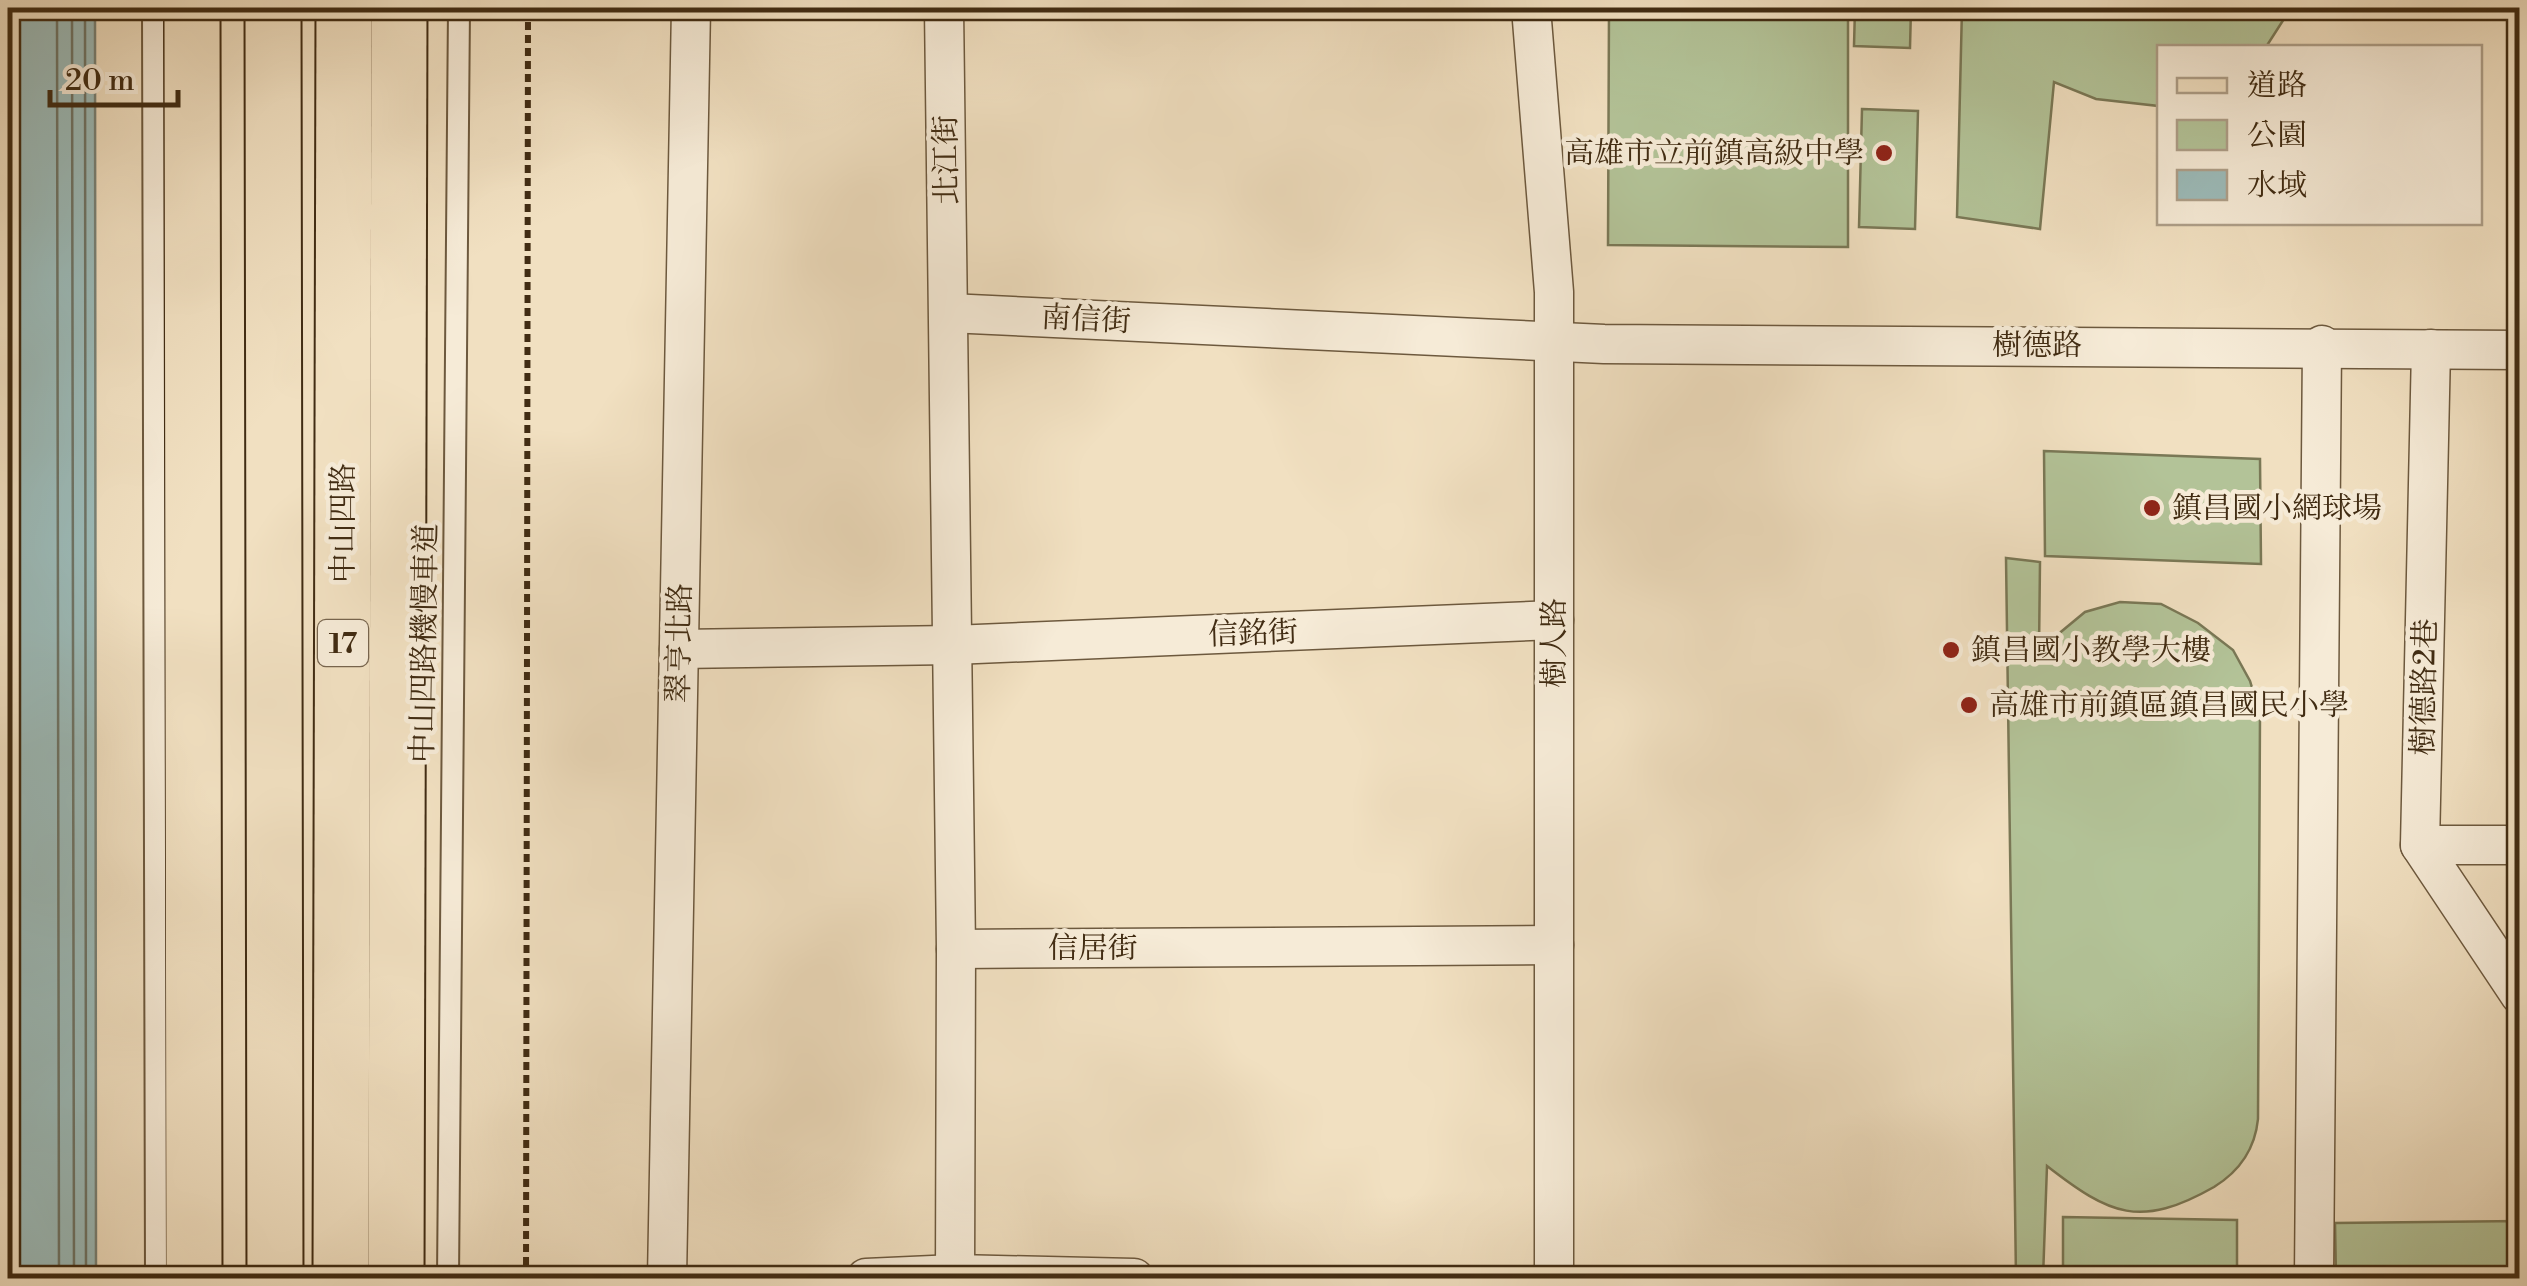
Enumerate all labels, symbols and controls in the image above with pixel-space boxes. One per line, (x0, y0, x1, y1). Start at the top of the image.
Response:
scale bar (50, 45, 178, 107)
legend (2157, 45, 2482, 225)
text: 20 m (65, 62, 134, 100)
text: 道路 (2247, 67, 2307, 105)
street label: 北江街 (927, 115, 967, 205)
text: 公園 (2247, 117, 2307, 155)
place label: 高雄市立前鎮高級中學 (1564, 135, 1864, 173)
marker: 高雄市立前鎮高級中學 (1873, 142, 1895, 164)
text: 水域 (2247, 167, 2307, 205)
street label: 南信街 (1040, 299, 1132, 341)
street label: 樹德路 (1992, 327, 2082, 365)
street label: 中山四路 (325, 463, 363, 583)
place label: 鎮昌國小網球場 (2172, 490, 2382, 528)
marker: 鎮昌國小網球場 (2141, 497, 2163, 519)
street label: 中山四路機慢車道 (404, 523, 446, 763)
street label: 翠亨北路 (660, 583, 700, 703)
street label: 樹人路 (1536, 598, 1574, 688)
street label: 信銘街 (1207, 613, 1299, 655)
street label: 樹德路2巷 (2405, 618, 2445, 756)
road number: 17 (318, 620, 368, 666)
place label: 鎮昌國小教學大樓 (1971, 632, 2211, 670)
marker: 鎮昌國小教學大樓 (1940, 639, 1962, 661)
place label: 高雄市前鎮區鎮昌國民小學 (1989, 687, 2349, 725)
marker: 高雄市前鎮區鎮昌國民小學 (1958, 694, 1980, 716)
street label: 信居街 (1048, 930, 1138, 968)

